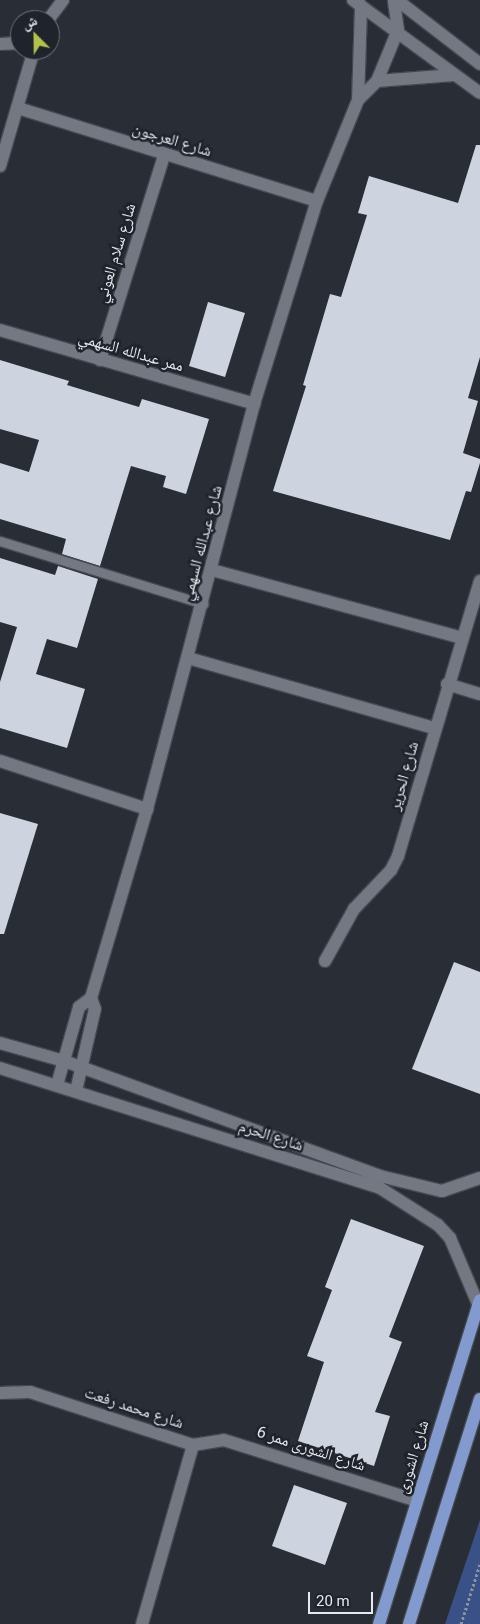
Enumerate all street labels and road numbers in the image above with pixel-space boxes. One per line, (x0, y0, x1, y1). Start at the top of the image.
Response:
street label: شارع العرجون (130, 119, 214, 161)
street label: شارع سلام العوني (92, 201, 140, 305)
street label: ممر عبدالله السهمي (76, 328, 186, 376)
street label: شارع عبدالله السهمي (177, 483, 227, 603)
street label: شارع الحرير (385, 739, 423, 813)
street label: شارع الحرم (236, 1117, 306, 1155)
street label: شارع محمد رفعت (82, 1383, 186, 1433)
street label: شارع الشورى (393, 1418, 433, 1496)
street label: شارع الشورى ممر 6 (254, 1422, 368, 1476)

